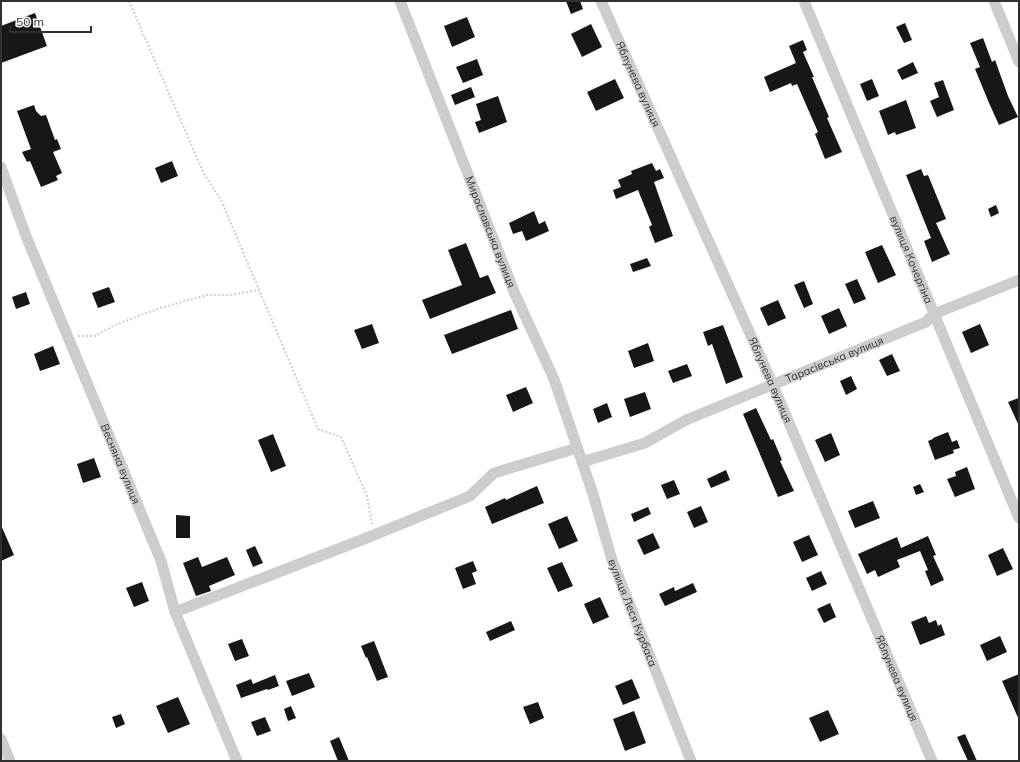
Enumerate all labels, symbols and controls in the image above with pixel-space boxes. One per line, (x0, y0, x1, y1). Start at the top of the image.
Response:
scale bar (10, 8, 91, 34)
text: 50 m (16, 14, 44, 29)
street label: Яблунева вулиця (613, 39, 663, 129)
street label: Мирославська вулиця (462, 174, 519, 290)
street label: вулиця Кочергіна (887, 213, 936, 306)
street label: Тарасівська вулиця (783, 333, 886, 386)
street label: Яблунева вулиця (745, 335, 795, 425)
street label: Весняна вулиця (98, 422, 143, 506)
street label: вулиця Леся Курбаса (605, 557, 660, 669)
street label: Яблунева вулиця (873, 633, 921, 723)

